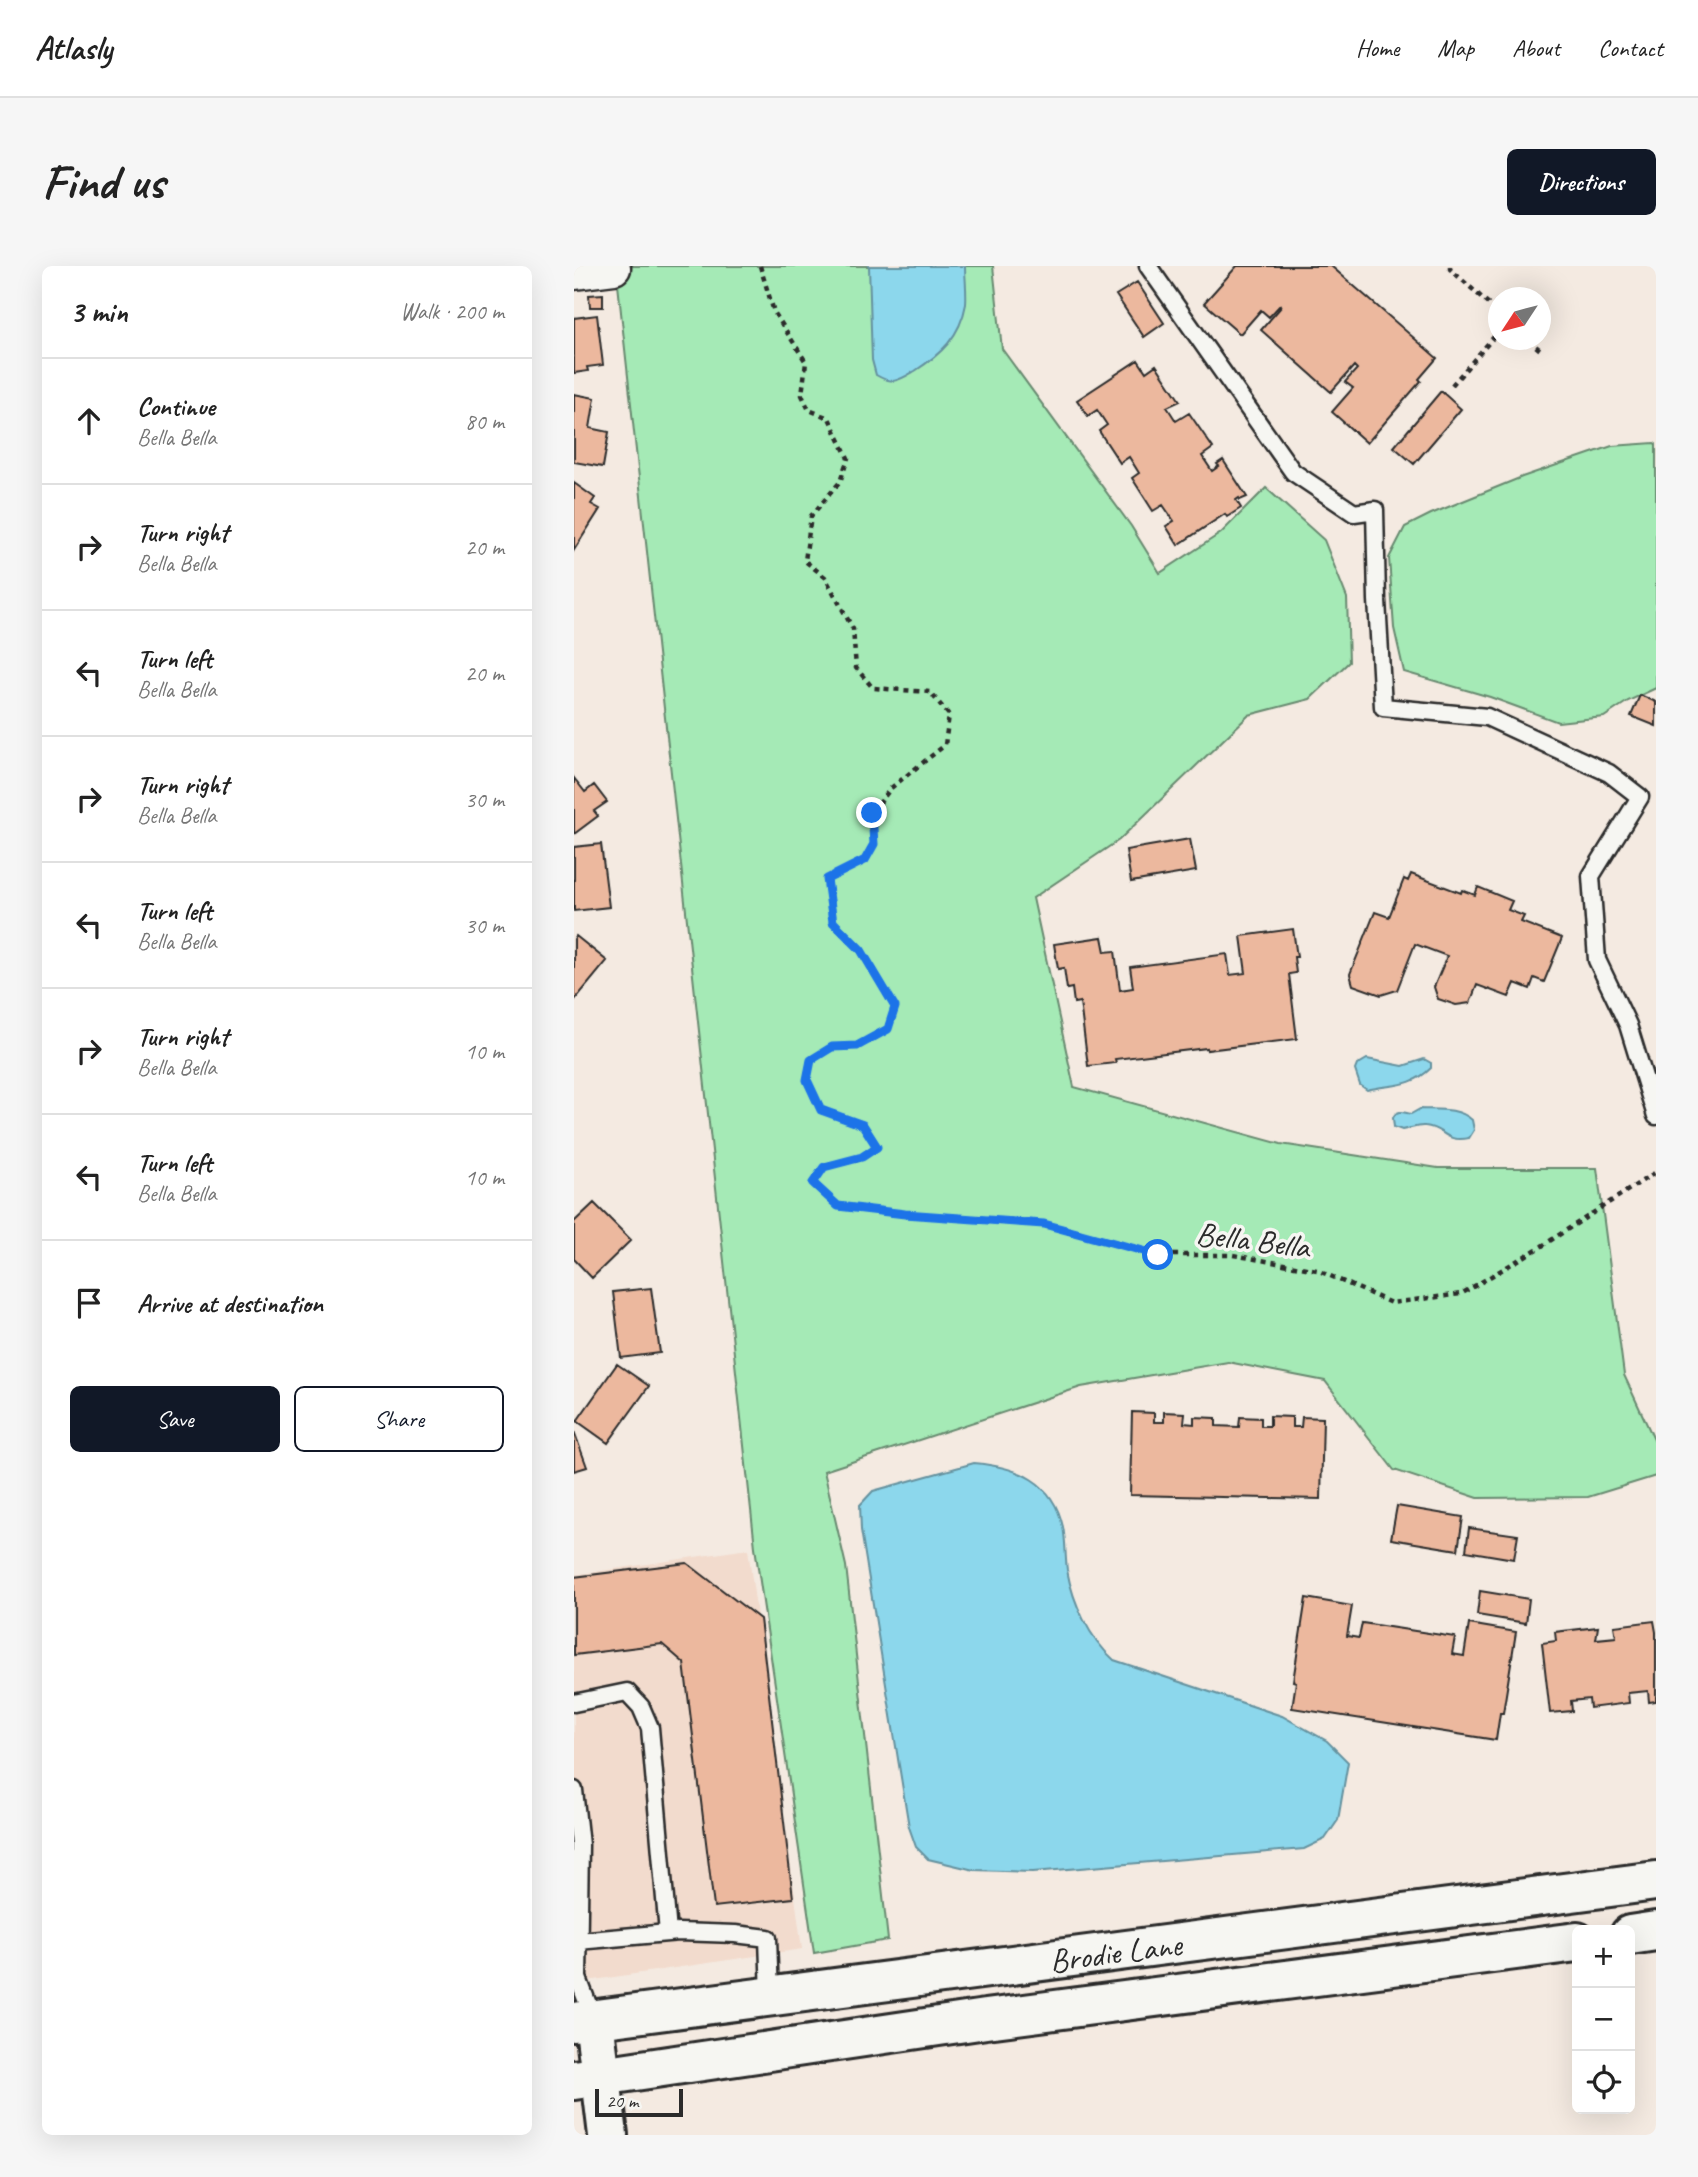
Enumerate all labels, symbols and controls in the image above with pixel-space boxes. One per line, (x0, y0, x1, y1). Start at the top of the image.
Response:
text: Atlasly (35, 27, 112, 69)
text: Home (1356, 33, 1399, 63)
text: Map (1437, 33, 1474, 63)
text: About (1512, 33, 1560, 63)
text: Contact (1598, 33, 1663, 63)
button: Directions (1507, 149, 1656, 215)
text: Find us (42, 151, 164, 213)
north arrow (1488, 287, 1551, 350)
text: 3 min (70, 293, 127, 331)
text: Walk · 200 m (400, 297, 504, 326)
text: Continue (137, 390, 215, 423)
icon: ahead (70, 402, 108, 440)
text: 80 m (465, 407, 504, 436)
text: Bella Bella (137, 423, 216, 452)
text: Turn right (137, 516, 228, 549)
icon: right (70, 528, 108, 566)
text: 20 m (465, 533, 504, 562)
text: Bella Bella (137, 549, 216, 578)
text: Turn left (137, 642, 212, 675)
icon: left (70, 654, 108, 692)
text: 20 m (465, 659, 504, 688)
text: Bella Bella (137, 675, 216, 704)
text: Turn right (137, 768, 228, 801)
icon: right (70, 780, 108, 818)
text: 30 m (465, 785, 504, 814)
route end (856, 797, 887, 828)
text: Bella Bella (137, 801, 216, 830)
text: Turn left (137, 894, 212, 927)
icon: left (70, 906, 108, 944)
text: 30 m (465, 911, 504, 940)
text: Bella Bella (137, 927, 216, 956)
text: Turn right (137, 1020, 228, 1053)
icon: right (70, 1032, 108, 1070)
text: 10 m (465, 1037, 504, 1066)
text: Bella Bella (137, 1053, 216, 1082)
text: Turn left (137, 1146, 212, 1179)
icon: left (70, 1158, 108, 1196)
text: 10 m (465, 1163, 504, 1192)
text: Bella Bella (137, 1179, 216, 1208)
street label: Bella Bella (1194, 1212, 1314, 1268)
route start (1142, 1239, 1173, 1270)
icon: arrive (70, 1284, 108, 1322)
text: Arrive at destination (137, 1287, 323, 1320)
button: Save (70, 1386, 280, 1452)
button: Share (294, 1386, 504, 1452)
street label: Brodie Lane (1047, 1923, 1186, 1982)
map controls (1572, 1925, 1635, 2114)
button: + (1572, 1925, 1635, 1988)
button: − (1572, 1988, 1635, 2051)
button: locate (1572, 2051, 1635, 2114)
scale bar (595, 2086, 682, 2118)
text: 20 m (606, 2089, 638, 2113)

